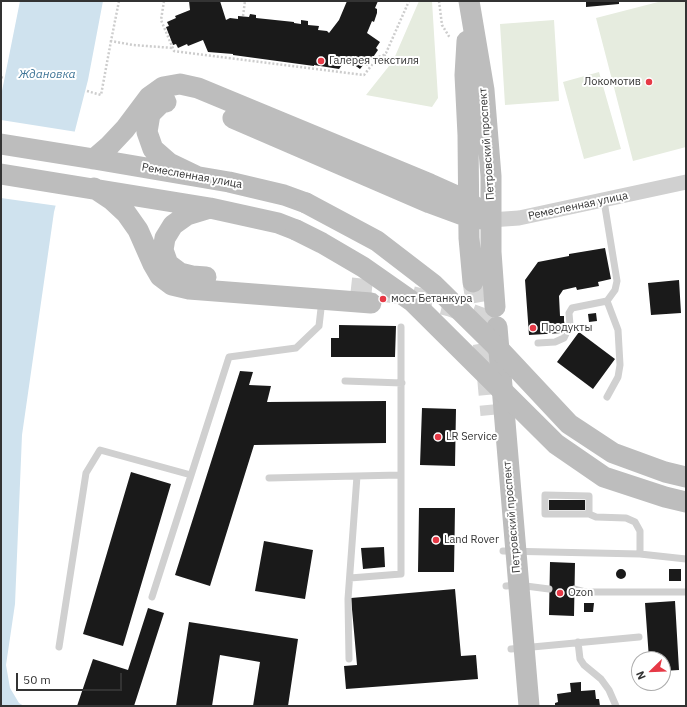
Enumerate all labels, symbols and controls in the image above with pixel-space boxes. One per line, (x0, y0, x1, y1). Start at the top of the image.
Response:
place label: Галерея текстиля (329, 54, 419, 68)
marker: Галерея текстиля (316, 56, 326, 66)
water label: Ждановка (18, 68, 76, 82)
place label: Локомотив (584, 75, 641, 89)
marker: Локомотив (644, 77, 654, 87)
street label: Петровский проспект (476, 87, 498, 201)
street label: Ремесленная улица (141, 161, 243, 191)
street label: Ремесленная улица (527, 189, 629, 223)
place label: мост Бетанкура (391, 292, 472, 306)
marker: мост Бетанкура (378, 294, 388, 304)
place label: Продукты (541, 321, 592, 335)
marker: Продукты (528, 323, 538, 333)
place label: LR Service (446, 430, 497, 444)
marker: LR Service (433, 432, 443, 442)
street label: Петровский проспект (501, 460, 523, 574)
place label: Land Rover (444, 533, 499, 547)
marker: Land Rover (431, 535, 441, 545)
place label: Ozon (568, 586, 593, 600)
marker: Ozon (555, 588, 565, 598)
north arrow (631, 651, 671, 691)
scale bar (18, 665, 124, 691)
text: N (633, 669, 649, 682)
text: 50 m (23, 672, 51, 687)

